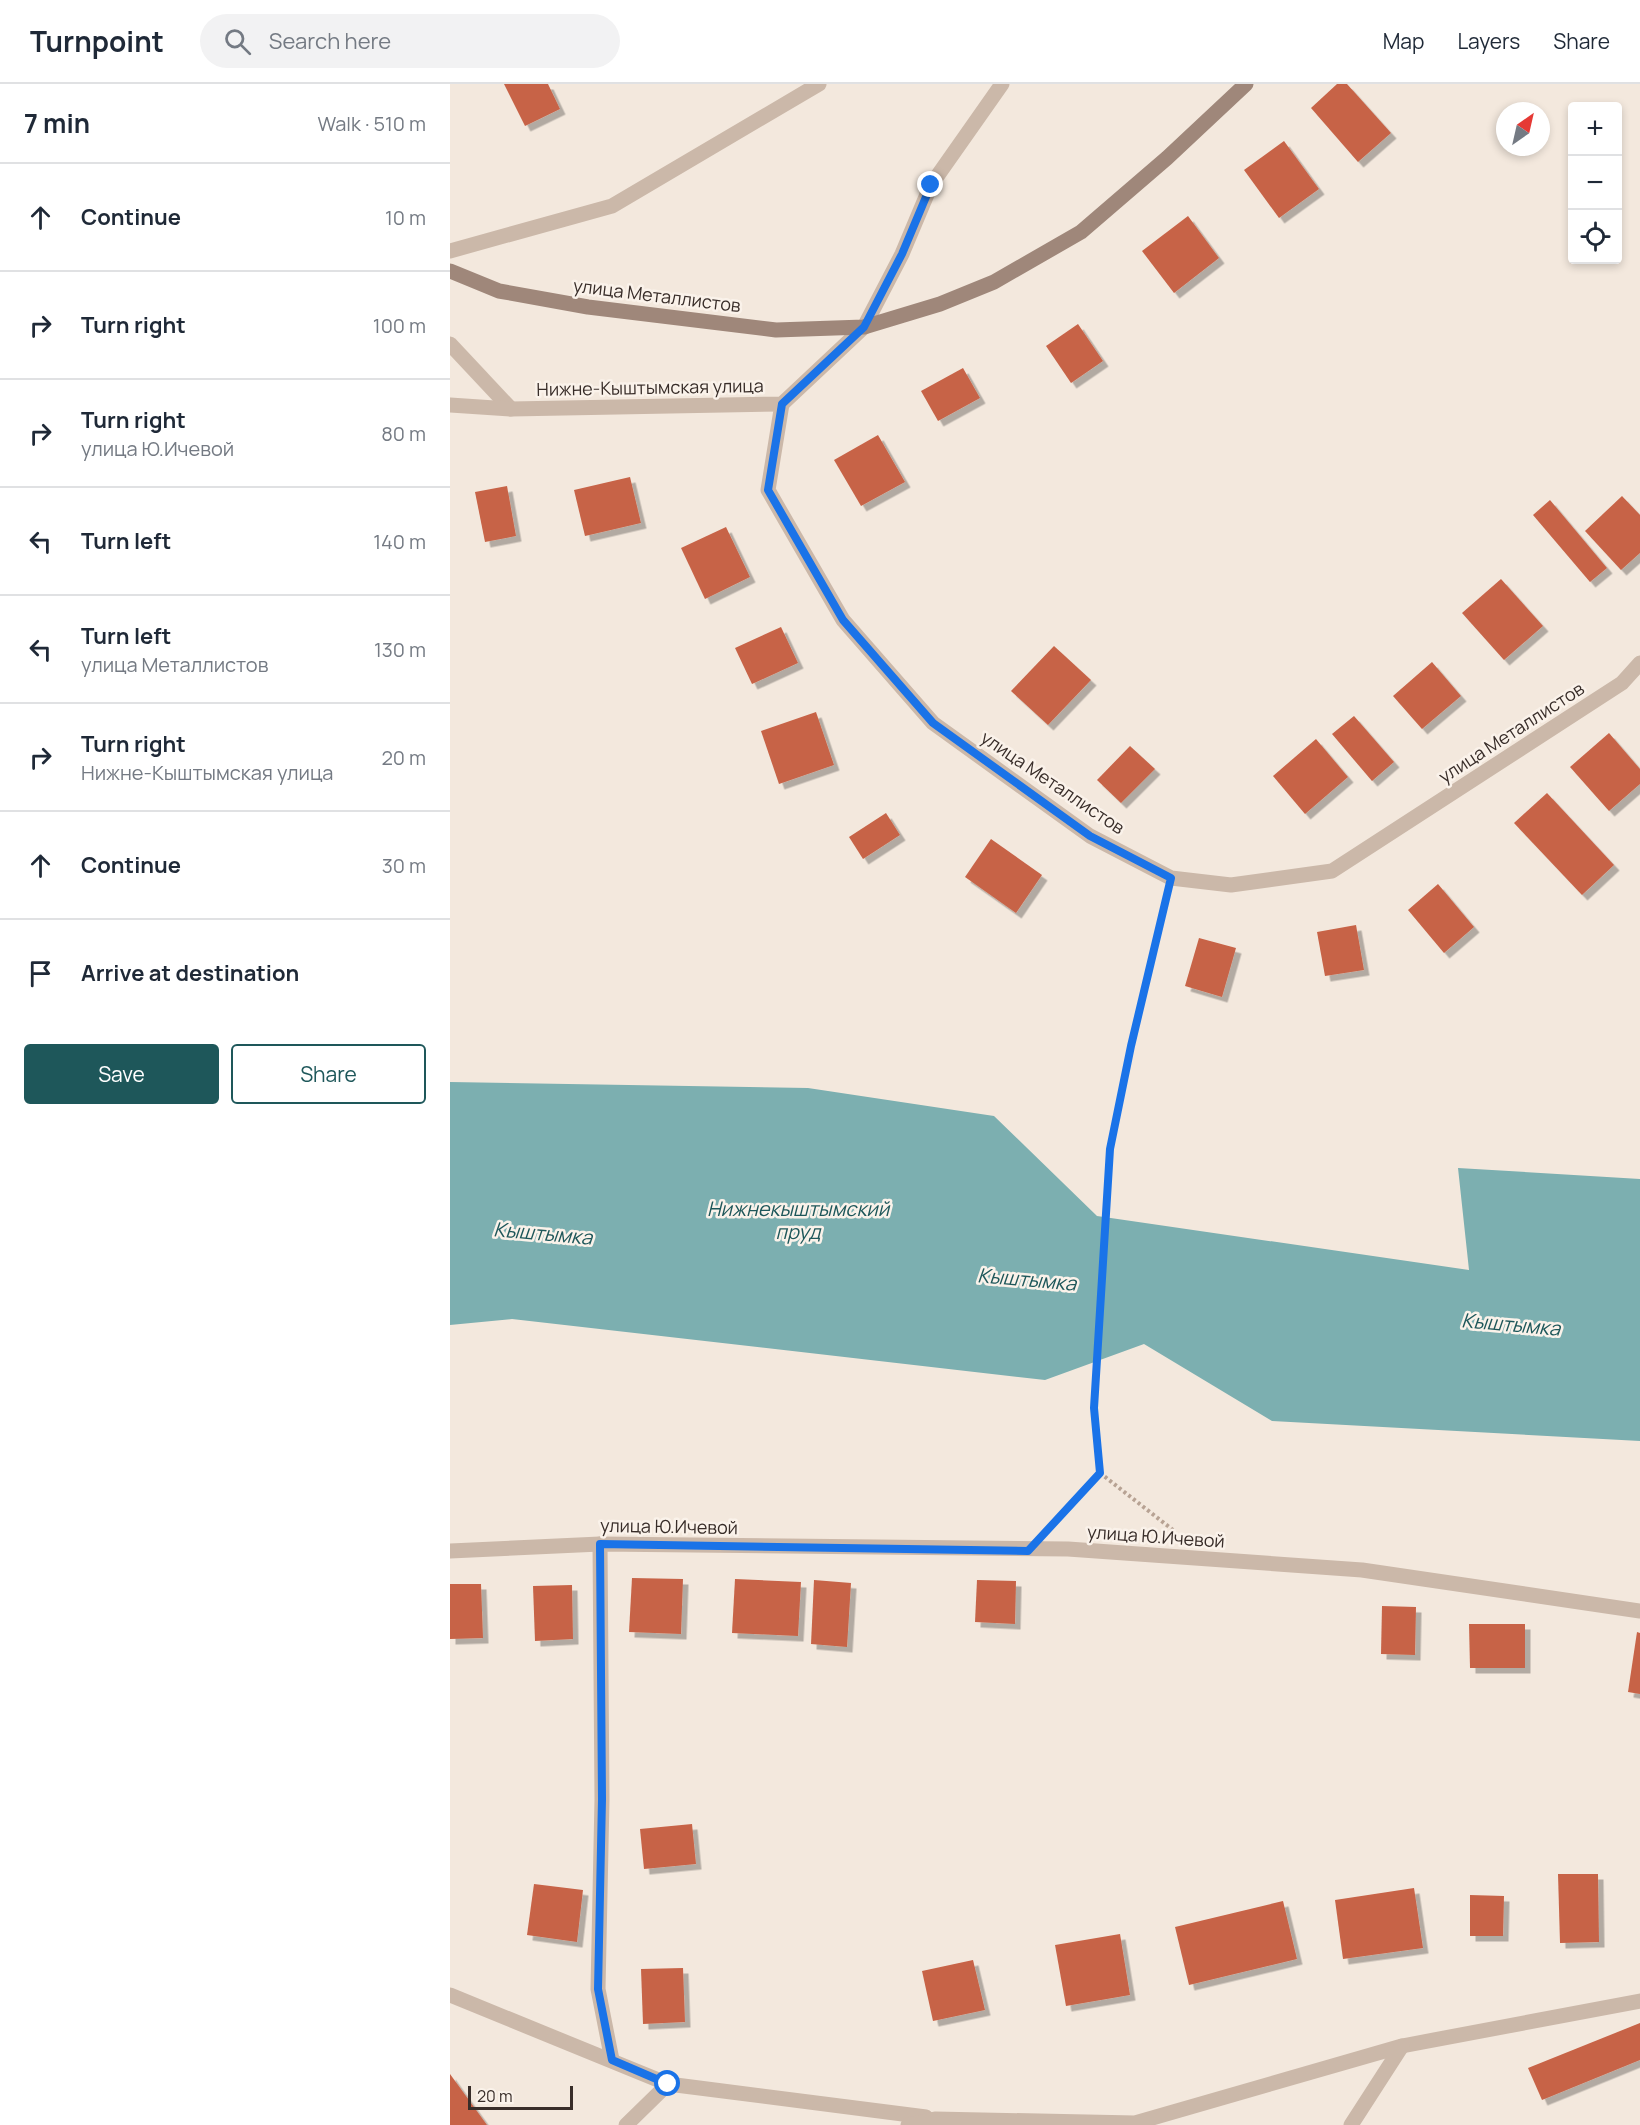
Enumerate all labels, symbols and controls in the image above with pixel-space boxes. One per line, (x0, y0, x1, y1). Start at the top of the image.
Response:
search box (200, 14, 620, 68)
text: Turnpoint (30, 22, 164, 60)
icon: search (221, 25, 254, 58)
text: Search here (269, 26, 391, 56)
text: Map (1383, 27, 1424, 55)
text: Layers (1457, 27, 1520, 55)
text: Share (1553, 27, 1610, 55)
north arrow (1496, 102, 1550, 156)
map controls (1568, 102, 1622, 264)
button: + (1568, 102, 1622, 156)
text: 7 min (24, 105, 90, 141)
text: Walk · 510 m (317, 110, 426, 137)
button: − (1568, 156, 1622, 210)
route end (917, 171, 943, 197)
icon: ahead (24, 201, 57, 234)
text: Continue (81, 202, 181, 232)
text: 10 m (385, 204, 426, 231)
button: locate (1568, 210, 1622, 264)
street label: улица Металлистов (572, 273, 743, 317)
icon: right (24, 309, 57, 342)
text: Turn right (81, 310, 186, 340)
text: 100 m (373, 312, 426, 339)
street label: Нижне-Кыштымская улица (536, 373, 764, 401)
text: Turn right (81, 405, 186, 435)
icon: right (24, 417, 57, 450)
text: 80 m (381, 420, 426, 447)
text: улица Ю.Ичевой (81, 435, 234, 462)
icon: left (24, 525, 57, 558)
text: Turn left (81, 526, 171, 556)
text: 140 m (373, 528, 426, 555)
text: Turn left (81, 621, 171, 651)
icon: left (24, 633, 57, 666)
text: 130 m (374, 636, 426, 663)
text: улица Металлистов (81, 651, 268, 678)
street label: улица Металлистов (1434, 676, 1589, 788)
street label: улица Металлистов (976, 725, 1130, 839)
text: Turn right (81, 729, 186, 759)
icon: right (24, 741, 57, 774)
text: 20 m (381, 744, 426, 771)
text: Нижне-Кыштымская улица (81, 759, 333, 786)
icon: ahead (24, 849, 57, 882)
text: Continue (81, 850, 181, 880)
text: 30 m (382, 852, 426, 879)
icon: arrive (24, 957, 57, 990)
text: Arrive at destination (81, 958, 299, 988)
button: Save (24, 1044, 219, 1104)
button: Share (231, 1044, 426, 1104)
water label: Нижнекыштымский пруд (707, 1195, 891, 1245)
water label: Кыштымка (493, 1215, 594, 1251)
water label: Кыштымка (977, 1261, 1078, 1297)
water label: Кыштымка (1461, 1306, 1562, 1342)
street label: улица Ю.Ичевой (600, 1513, 738, 1539)
street label: улица Ю.Ичевой (1086, 1519, 1226, 1553)
route start (654, 2070, 680, 2096)
scale bar (468, 2083, 573, 2110)
text: 20 m (477, 2085, 513, 2107)

